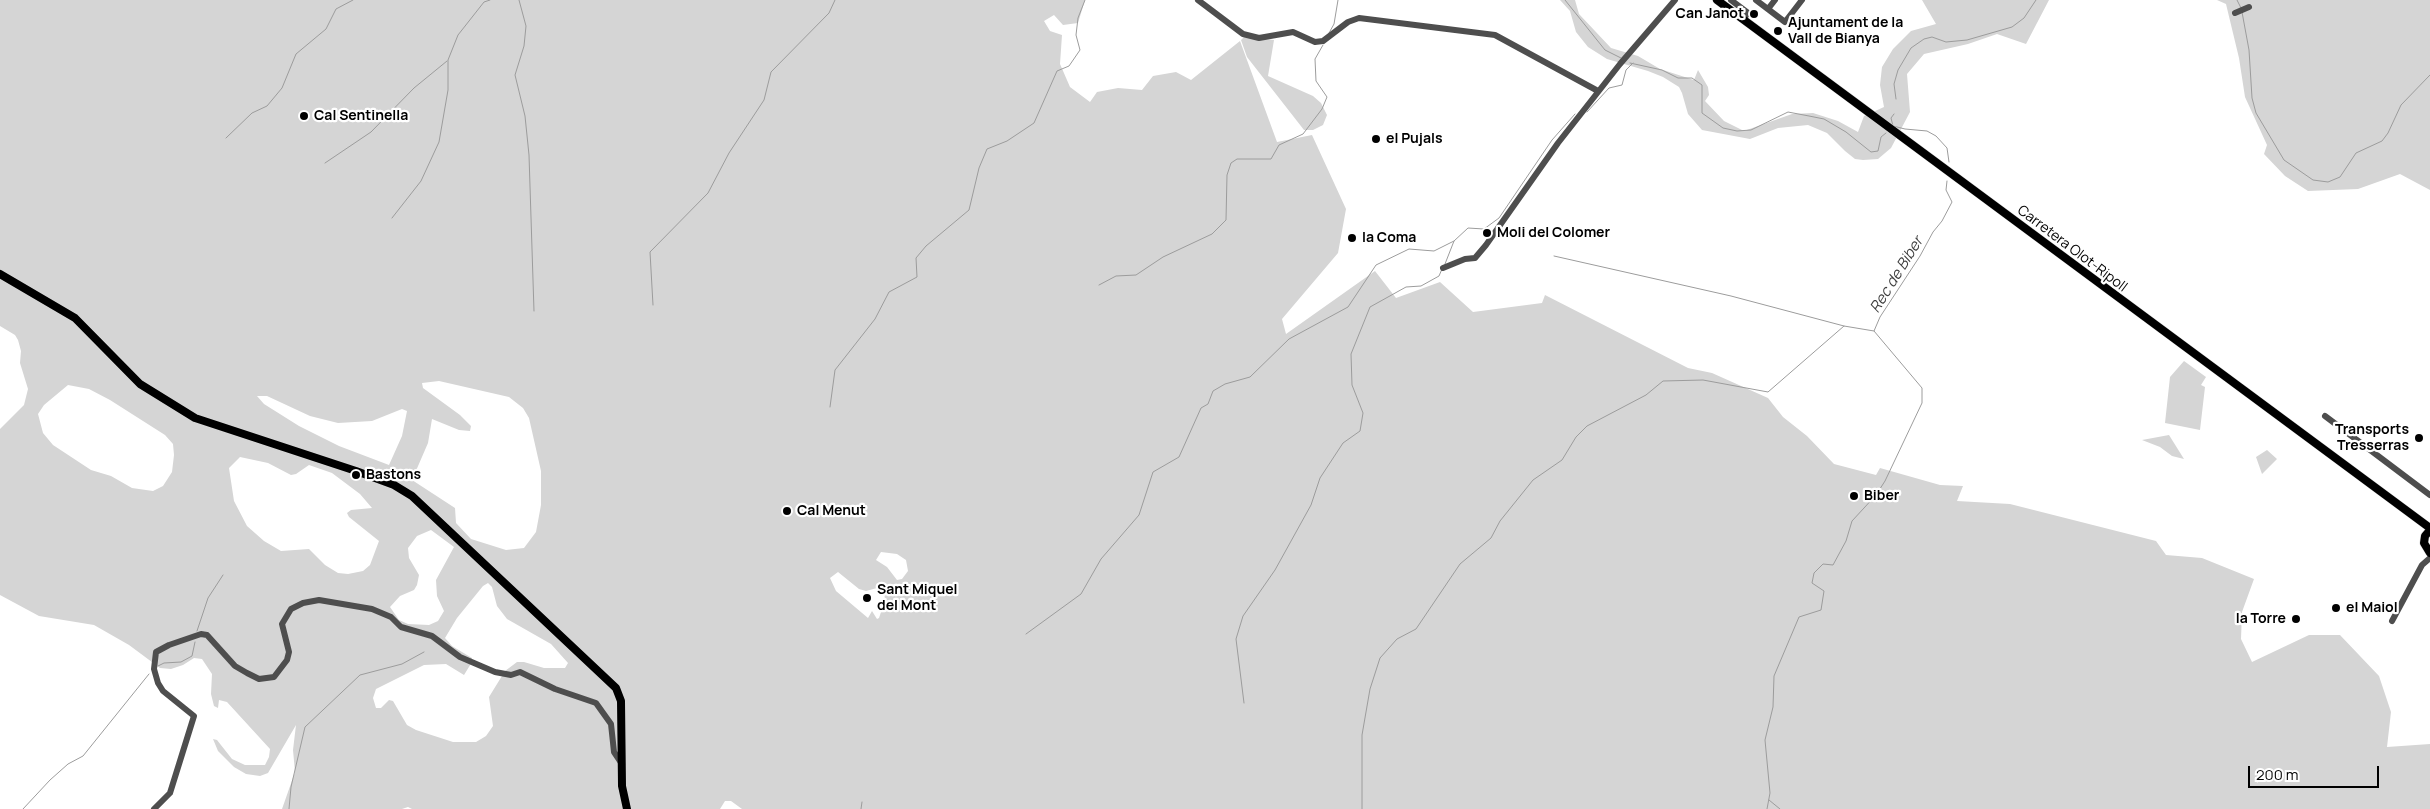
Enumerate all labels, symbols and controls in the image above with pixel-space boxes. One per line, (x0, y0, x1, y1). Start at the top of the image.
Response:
place label: Can Janot (1676, 6, 1744, 22)
marker: Can Janot (1748, 8, 1760, 20)
place label: Ajuntament de la Vall de Bianya (1788, 15, 1903, 48)
marker: Ajuntament de la Vall de Bianya (1772, 25, 1784, 37)
place label: Cal Sentinella (314, 108, 408, 124)
marker: Cal Sentinella (298, 110, 310, 122)
place label: el Pujals (1386, 131, 1442, 147)
marker: el Pujals (1370, 133, 1382, 145)
street label: Carretera Olot-Ripoll (2014, 202, 2130, 296)
place label: Moli del Colomer (1497, 225, 1610, 241)
marker: Moli del Colomer (1481, 227, 1493, 239)
place label: la Coma (1362, 230, 1416, 246)
marker: la Coma (1346, 232, 1358, 244)
water label: Rec de Biber (1867, 234, 1927, 316)
place label: Transports Tresserras (2335, 422, 2409, 454)
marker: Transports Tresserras (2413, 432, 2425, 444)
place label: Bastons (366, 467, 421, 483)
marker: Bastons (350, 469, 362, 481)
place label: Biber (1864, 488, 1899, 504)
marker: Biber (1848, 490, 1860, 502)
place label: Cal Menut (797, 503, 866, 519)
marker: Cal Menut (781, 505, 793, 517)
place label: Sant Miquel del Mont (877, 582, 958, 614)
marker: Sant Miquel del Mont (861, 592, 873, 604)
place label: el Maiol (2346, 600, 2398, 616)
marker: el Maiol (2330, 602, 2342, 614)
place label: la Torre (2236, 611, 2286, 627)
marker: la Torre (2290, 613, 2302, 625)
scale bar (2250, 756, 2381, 788)
text: 200 m (2256, 764, 2299, 785)

